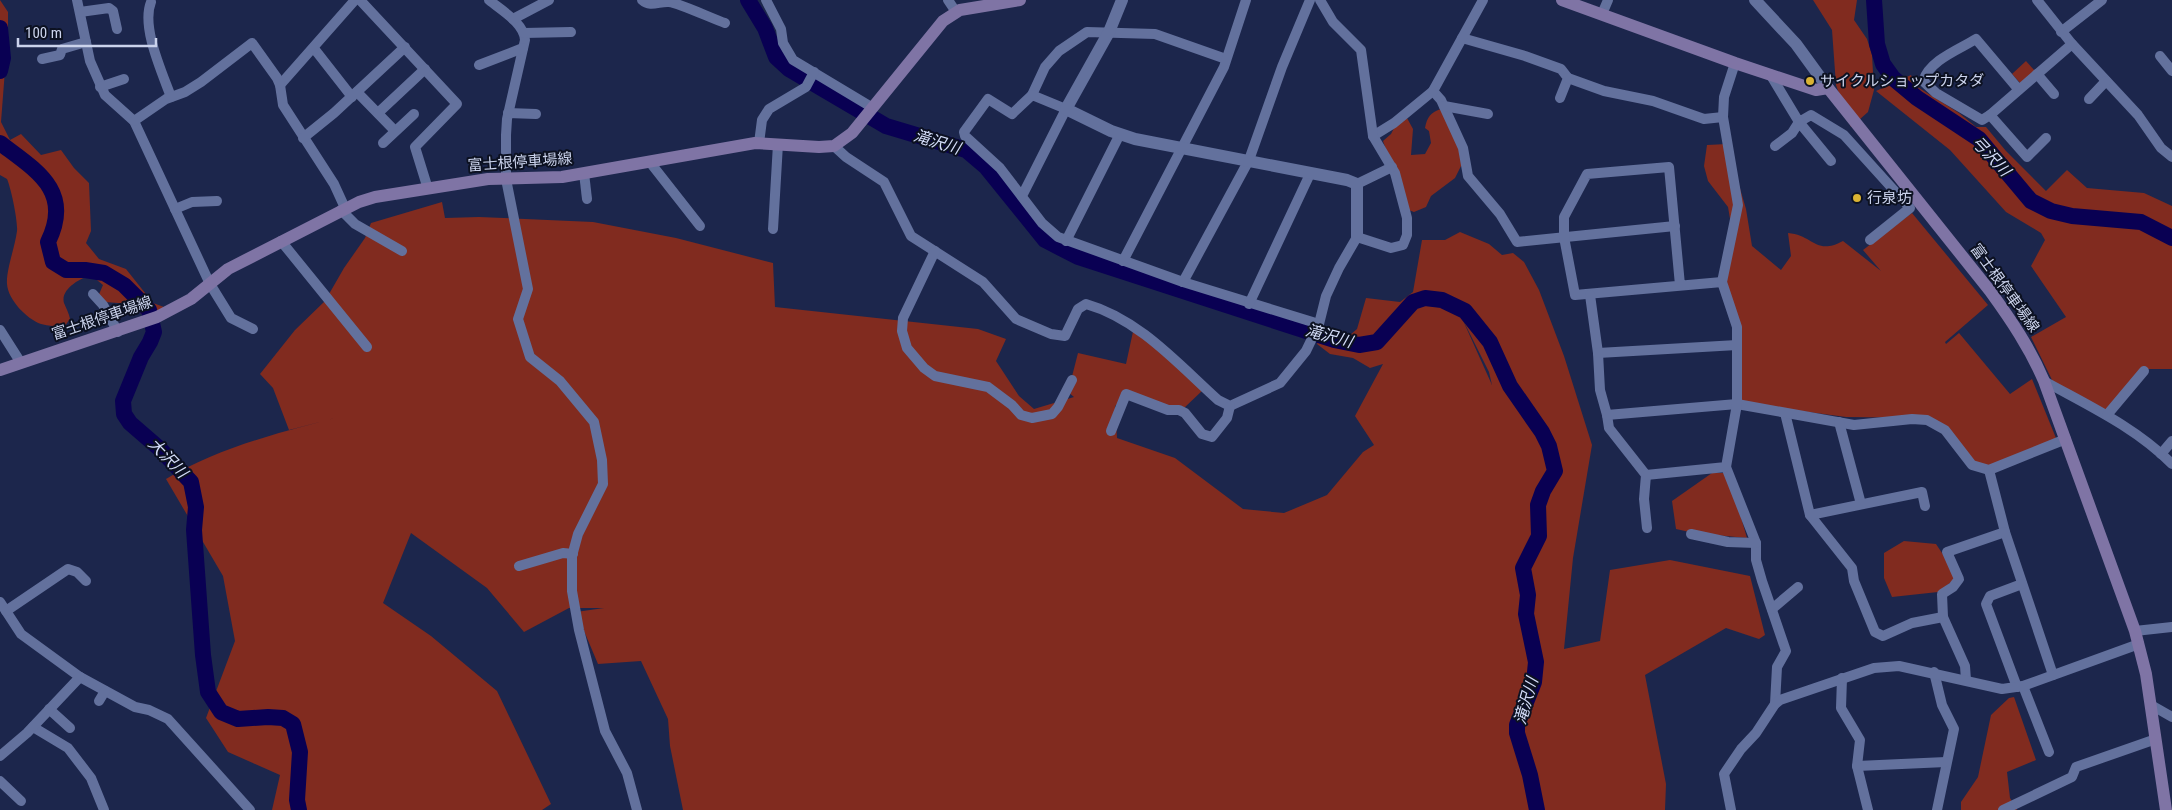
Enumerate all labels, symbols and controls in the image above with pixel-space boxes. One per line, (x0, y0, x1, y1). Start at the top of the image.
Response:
scale bar (18, 15, 155, 47)
text: 100 m (25, 24, 62, 42)
place label: サイクルショップカタダ (1820, 72, 1984, 90)
marker: サイクルショップカタダ (1804, 75, 1816, 87)
water label: 滝沢川 (911, 126, 965, 159)
water label: 弓沢川 (1968, 132, 2016, 181)
street label: 富士根停車場線 (467, 149, 573, 175)
place label: 行泉坊 (1867, 189, 1912, 207)
marker: 行泉坊 (1851, 192, 1863, 204)
street label: 富士根停車場線 (1967, 240, 2043, 336)
street label: 富士根停車場線 (49, 292, 155, 344)
water label: 滝沢川 (1303, 321, 1357, 352)
water label: 大沢川 (144, 434, 193, 483)
water label: 滝沢川 (1510, 673, 1542, 727)

